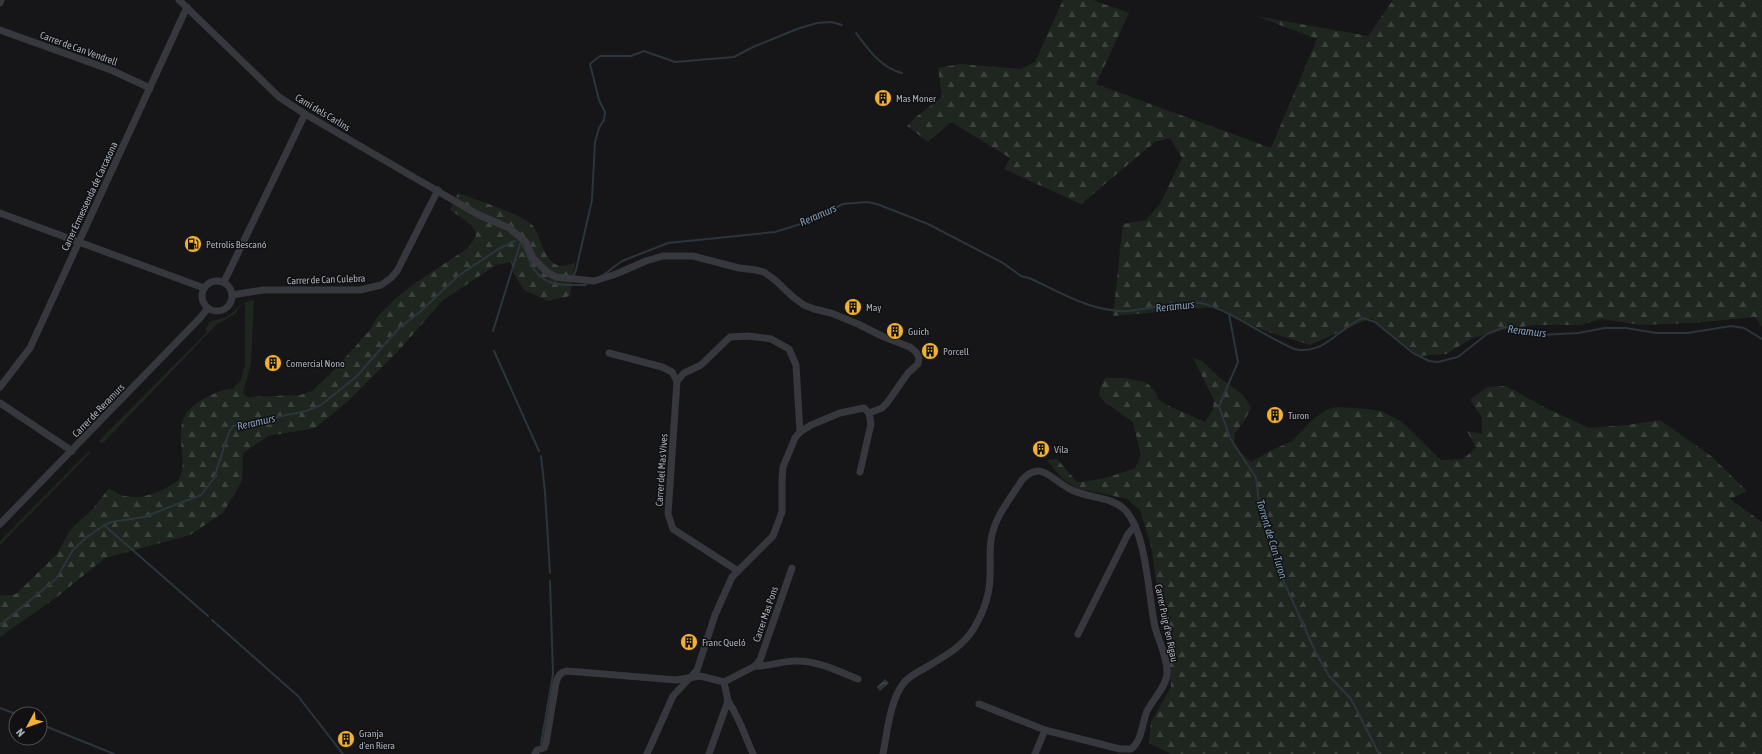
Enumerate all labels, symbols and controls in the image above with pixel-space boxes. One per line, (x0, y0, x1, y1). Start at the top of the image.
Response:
street label: Carrer de Can Vendrell (39, 29, 119, 68)
building icon: Mas Moner (873, 88, 893, 108)
street label: Camí dels Carlins (293, 92, 353, 133)
place label: Mas Moner (896, 93, 937, 104)
street label: Carrer Ermessenda de Carcasona (59, 140, 120, 252)
water label: Reramurs (798, 202, 838, 228)
fuel station icon: Petrolis Bescanó (183, 234, 203, 254)
place label: Petrolis Bescanó (206, 239, 267, 250)
street label: Carrer de Can Culebra (287, 273, 366, 286)
building icon: May (843, 297, 863, 317)
water label: Reramurs (1155, 298, 1195, 314)
place label: May (866, 302, 881, 313)
building icon: Guich (885, 321, 905, 341)
water label: Reramurs (1507, 323, 1547, 339)
place label: Guich (908, 326, 929, 337)
building icon: Porcell (920, 341, 940, 361)
place label: Porcell (943, 346, 969, 357)
building icon: Comercial Nono (263, 353, 283, 373)
place label: Comercial Nono (286, 358, 345, 369)
street label: Carrer de Reramurs (70, 381, 127, 439)
building icon: Turon (1265, 405, 1285, 425)
place label: Turon (1288, 410, 1309, 421)
water label: Reramurs (236, 412, 276, 432)
street label: Carrer del Mas Vives (653, 433, 670, 507)
building icon: Vila (1031, 439, 1051, 459)
place label: Vila (1054, 444, 1069, 455)
water label: Torrent de Can Turon (1254, 498, 1290, 581)
street label: Carrer Puig d'en Rigau (1153, 583, 1180, 663)
street label: Carrer Mas Pons (751, 584, 780, 643)
building icon: Franc Queló (679, 632, 699, 652)
place label: Franc Queló (702, 637, 746, 648)
north arrow (8, 706, 48, 746)
text: N (14, 726, 27, 739)
place label: Granja d'en Riera (359, 728, 395, 751)
building icon: Granja d'en Riera (336, 729, 356, 749)

